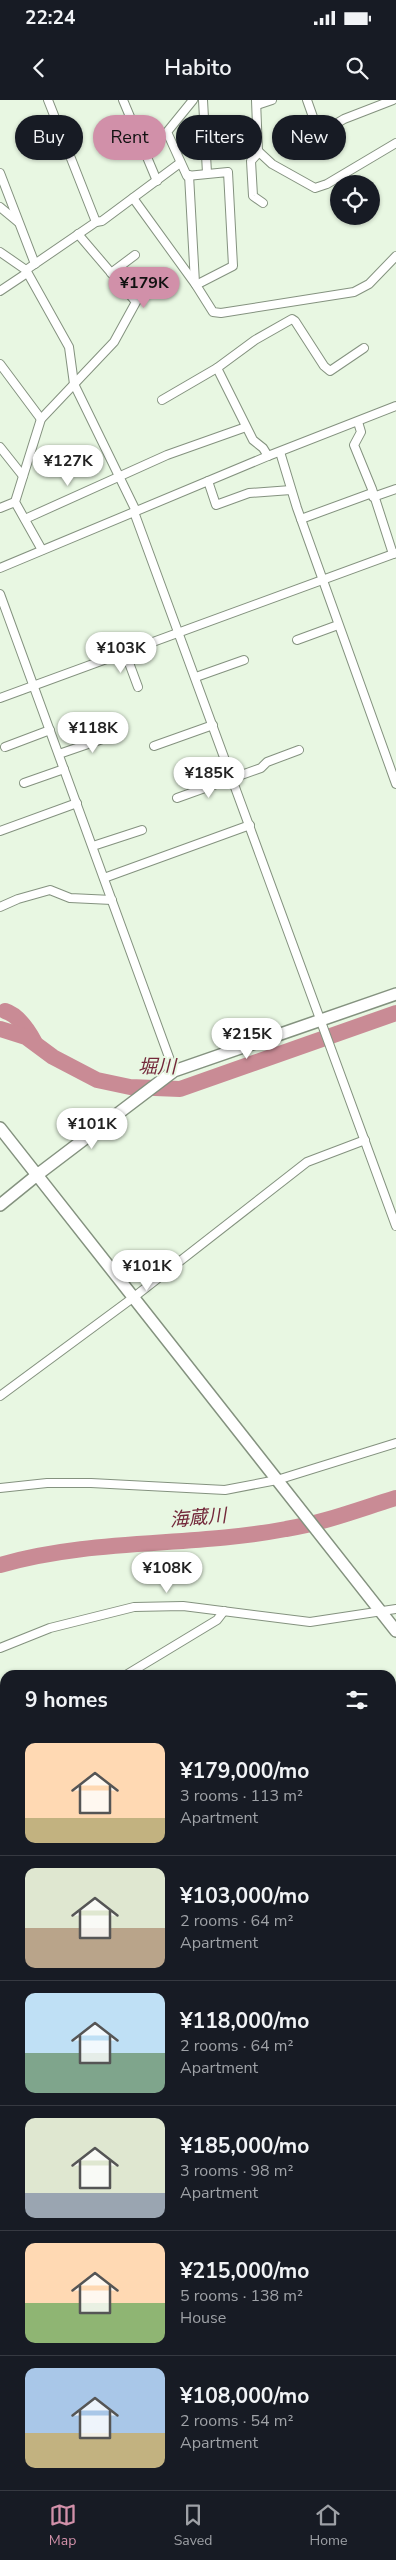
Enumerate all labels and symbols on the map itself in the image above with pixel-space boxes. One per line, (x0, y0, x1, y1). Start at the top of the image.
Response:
pin: ¥179K (109, 266, 179, 309)
pin: ¥127K (33, 444, 103, 487)
pin: ¥103K (86, 632, 156, 674)
pin: ¥118K (58, 712, 128, 754)
pin: ¥185K (174, 756, 244, 799)
pin: ¥215K (212, 1018, 282, 1060)
water label: 堀川 (138, 1054, 178, 1080)
pin: ¥101K (57, 1108, 127, 1150)
pin: ¥101K (112, 1250, 182, 1292)
water label: 海蔵川 (168, 1502, 230, 1533)
pin: ¥108K (132, 1552, 202, 1594)

